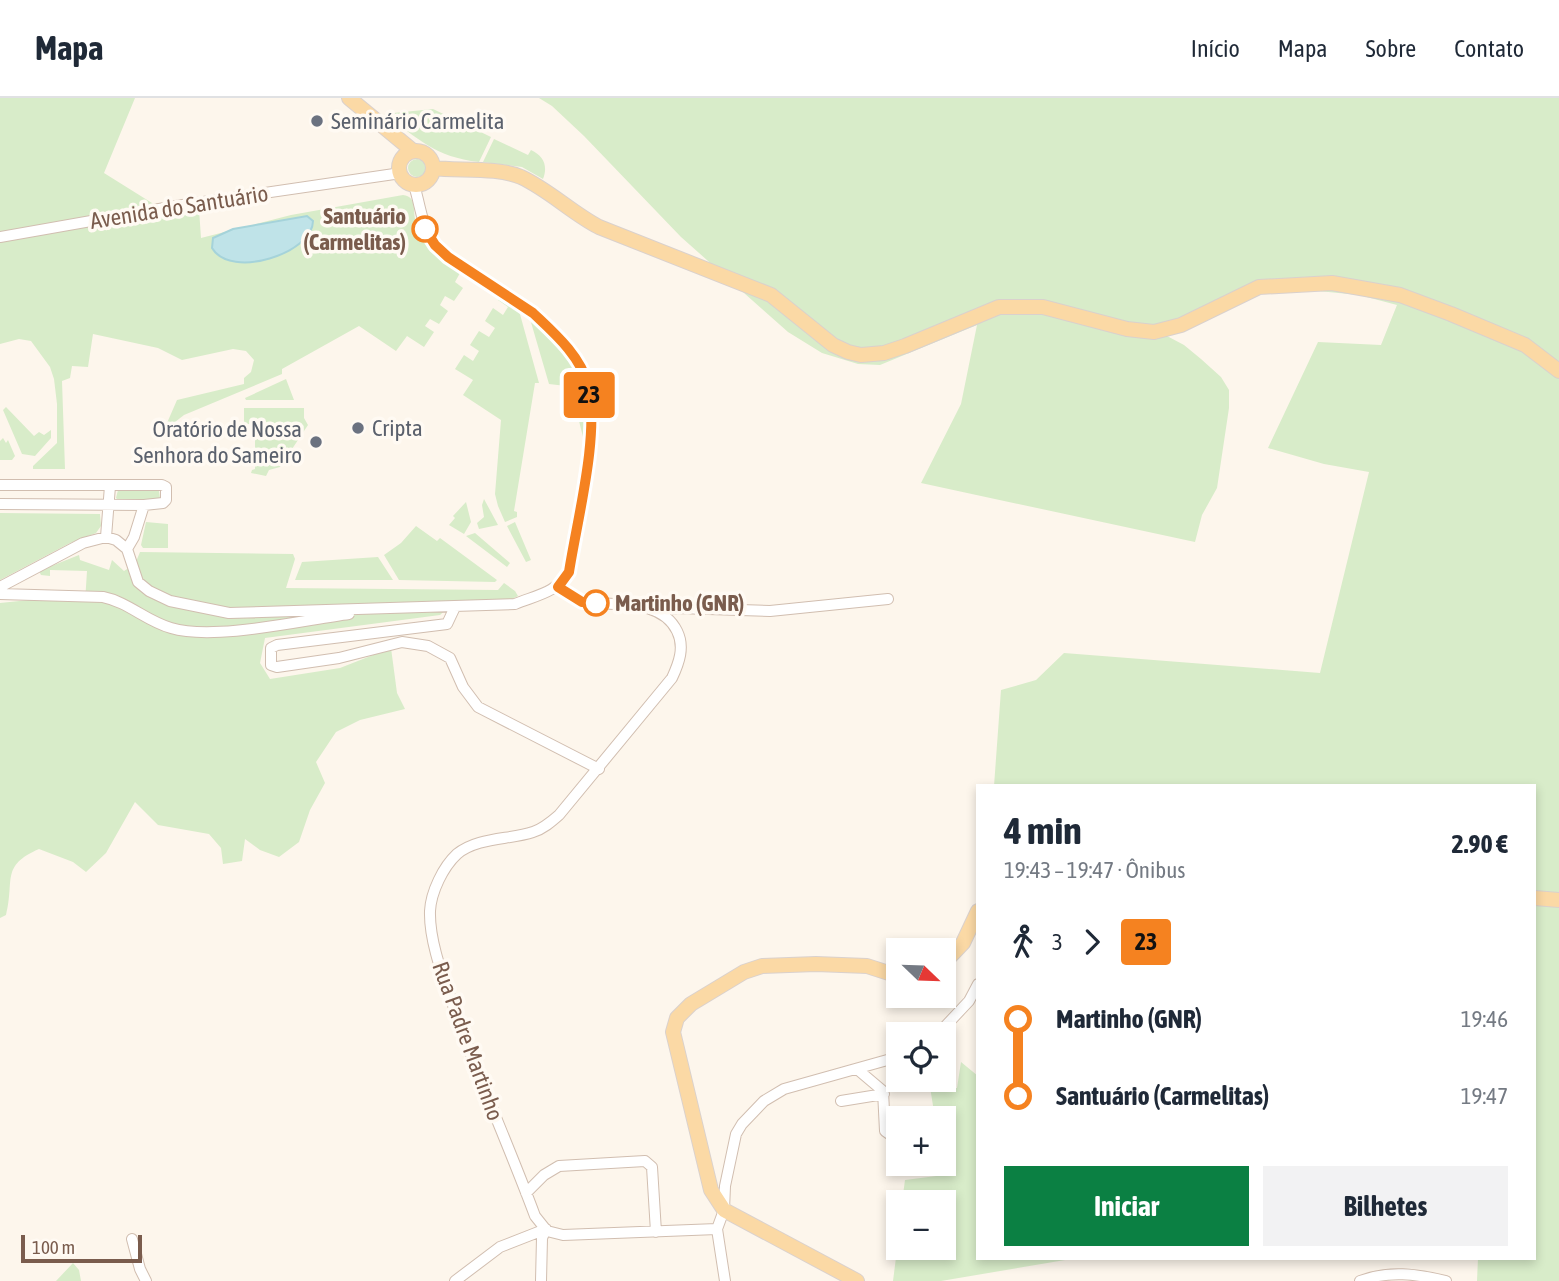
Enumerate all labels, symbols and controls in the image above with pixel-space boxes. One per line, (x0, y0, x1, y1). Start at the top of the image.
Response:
text: Mapa (35, 29, 103, 67)
text: Início (1191, 35, 1240, 62)
text: Mapa (1278, 35, 1328, 62)
text: Sobre (1366, 35, 1416, 62)
text: Contato (1454, 35, 1524, 62)
place label: Seminário Carmelita (331, 108, 504, 134)
marker: Seminário Carmelita (309, 113, 325, 129)
street label: Avenida do Santuário (88, 180, 270, 234)
place label: Santuário (Carmelitas) (303, 203, 406, 255)
marker: Santuário (Carmelitas) (412, 216, 438, 242)
line badge: 23 (558, 372, 620, 418)
text: 23 (578, 381, 600, 408)
place label: Cripta (372, 415, 423, 441)
place label: Oratório de Nossa Senhora do Sameiro (134, 416, 302, 468)
marker: Cripta (350, 420, 366, 436)
marker: Oratório de Nossa Senhora do Sameiro (308, 434, 324, 450)
marker: Martinho (GNR) (583, 590, 609, 616)
place label: Martinho (GNR) (615, 590, 744, 616)
text: 4 min (1004, 809, 1082, 852)
text: 2.90 € (1451, 829, 1508, 859)
text: 19:43 – 19:47 · Ônibus (1004, 857, 1185, 883)
icon: walk (1004, 923, 1042, 961)
icon: forward (1073, 923, 1111, 961)
text: 23 (1135, 928, 1157, 955)
text: 3 (1052, 929, 1063, 955)
north arrow (886, 938, 956, 1008)
map controls (886, 938, 956, 1260)
street label: Rua Padre Martinho (427, 958, 509, 1124)
text: Martinho (GNR) (1056, 1004, 1202, 1034)
text: 19:46 (1461, 1006, 1508, 1032)
button: locate (886, 1022, 956, 1092)
text: Santuário (Carmelitas) (1056, 1081, 1269, 1111)
text: 19:47 (1461, 1083, 1508, 1109)
button: + (886, 1106, 956, 1176)
button: Iniciar (1004, 1166, 1249, 1246)
button: Bilhetes (1263, 1166, 1508, 1246)
button: − (886, 1190, 956, 1260)
scale bar (21, 1232, 142, 1264)
text: 100 m (32, 1236, 75, 1258)

